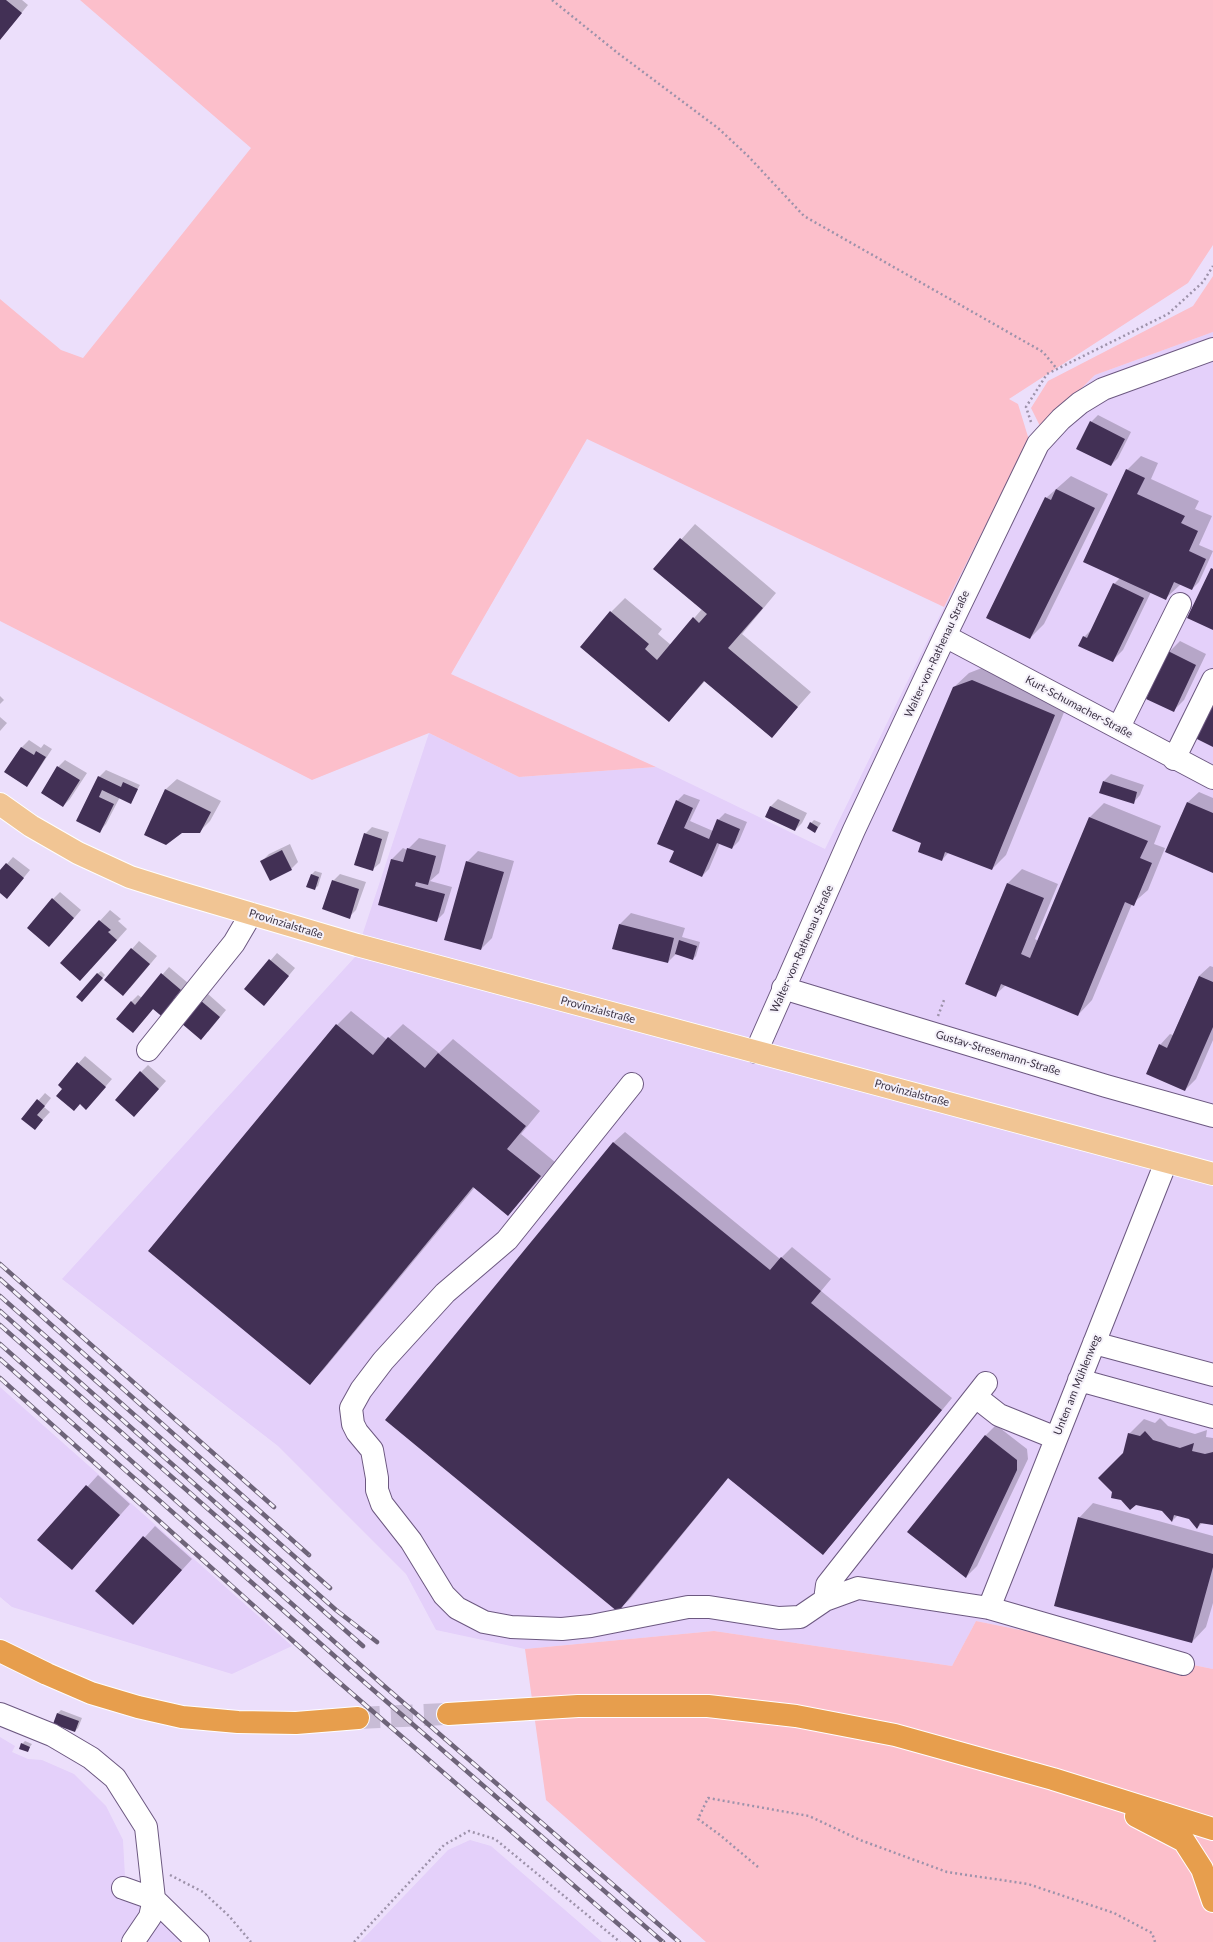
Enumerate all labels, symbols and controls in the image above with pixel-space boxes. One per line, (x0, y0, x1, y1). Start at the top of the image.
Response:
street label: Walter-von-Rathenau Straße (902, 589, 972, 719)
street label: Kurt-Schumacher-Straße (1023, 673, 1135, 741)
street label: Walter-von-Rathenau Straße (768, 883, 836, 1015)
street label: Provinzialstraße (247, 906, 325, 942)
street label: Provinzialstraße (559, 994, 637, 1026)
street label: Gustav-Stresemann-Straße (934, 1028, 1062, 1078)
street label: Provinzialstraße (873, 1077, 951, 1109)
street label: Unten am Mühlenweg (1051, 1333, 1103, 1437)

